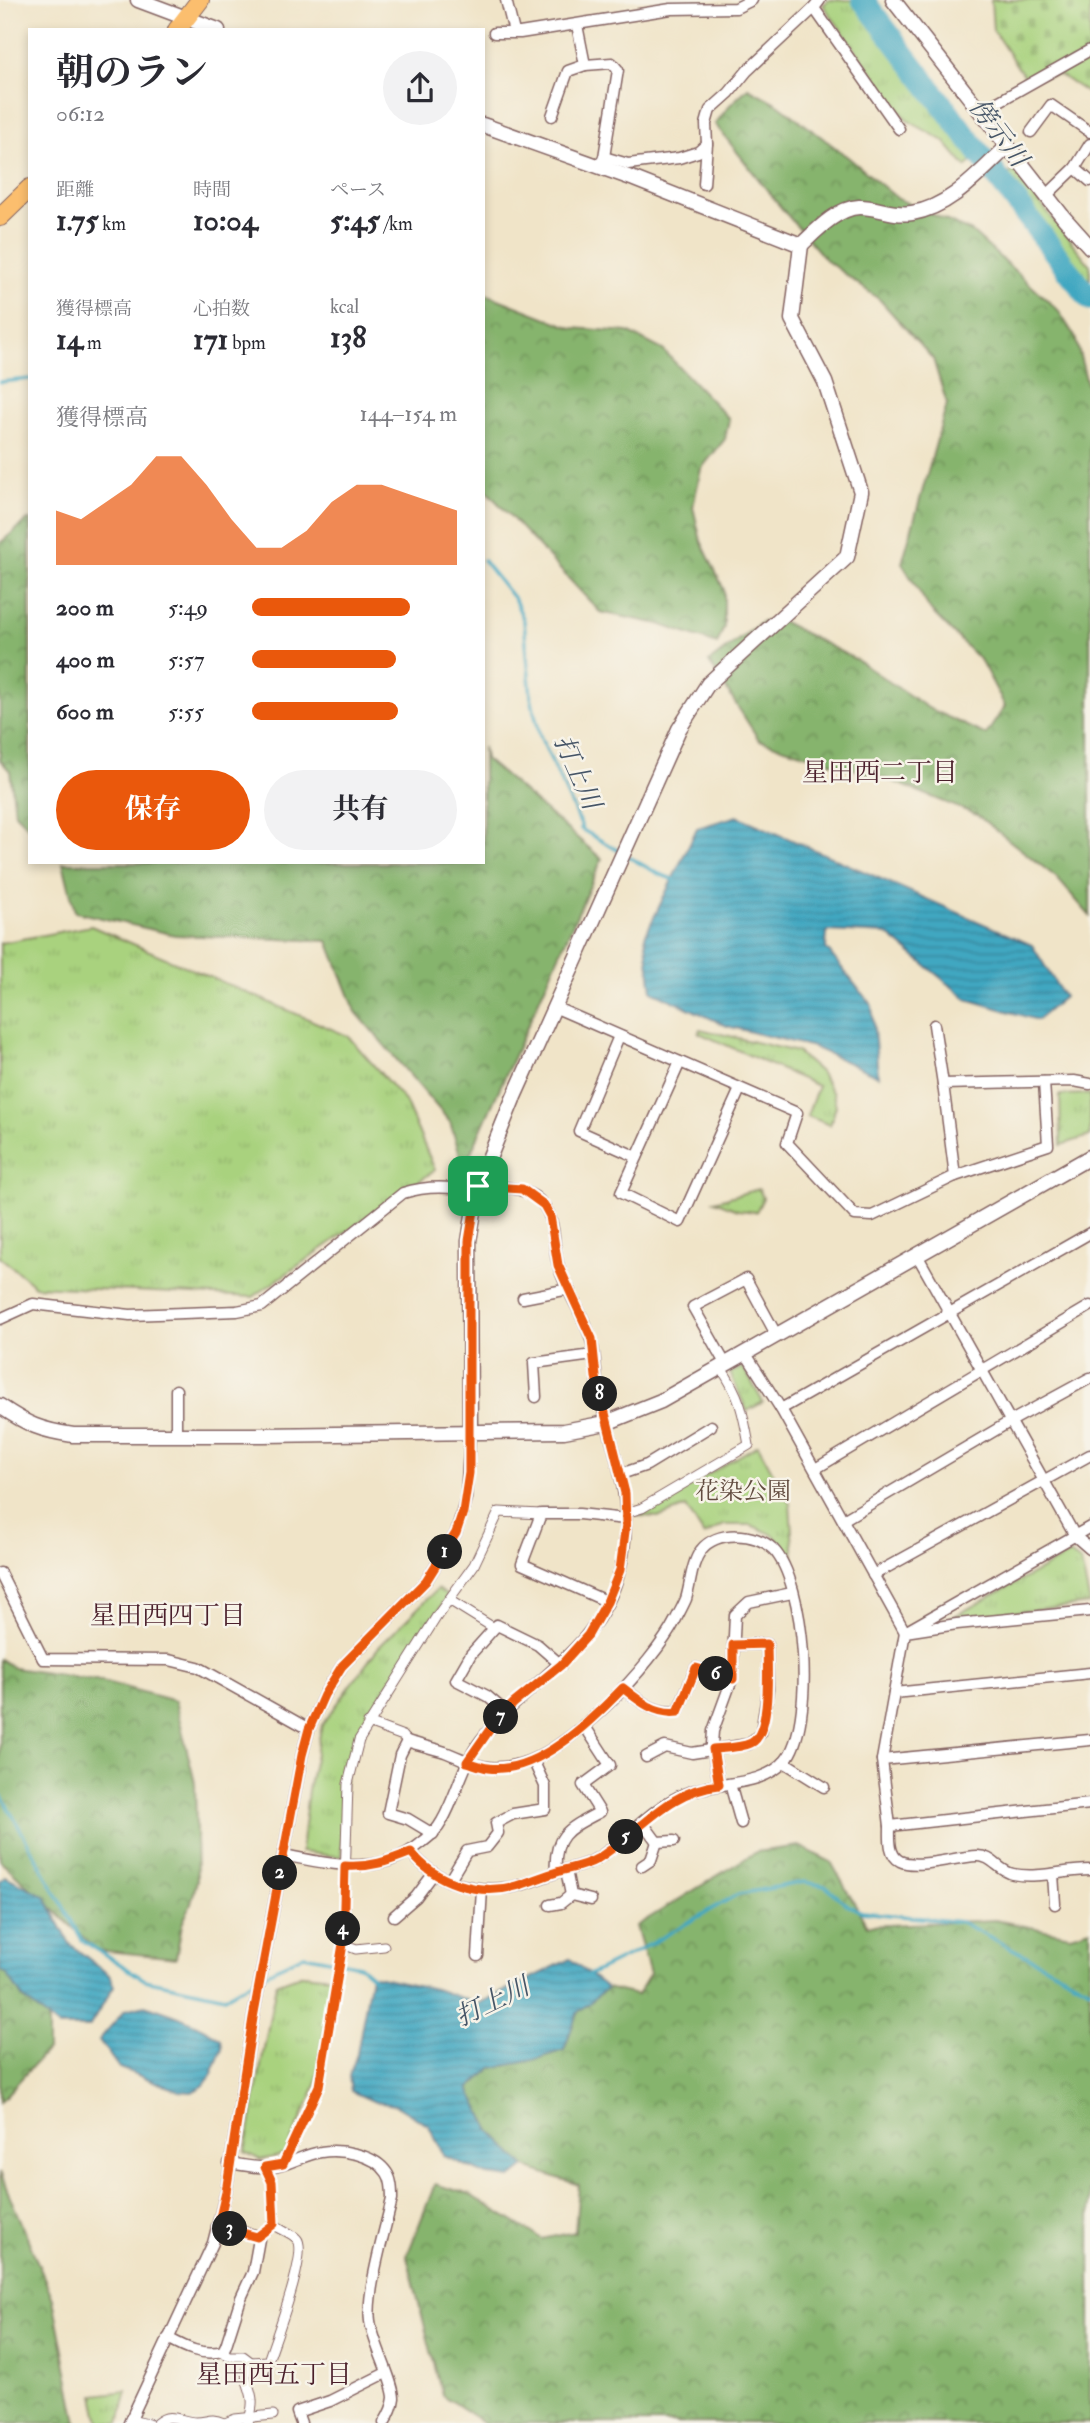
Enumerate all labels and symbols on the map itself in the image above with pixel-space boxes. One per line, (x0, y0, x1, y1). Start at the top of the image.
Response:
water label: 傍示川 (962, 92, 1036, 176)
water label: 打上川 (547, 730, 609, 817)
district label: 星田西二丁目 (802, 757, 958, 789)
pin (448, 1156, 508, 1216)
pin: 8 (582, 1376, 618, 1412)
park label: 花染公園 (695, 1476, 791, 1507)
pin: 1 (428, 1534, 462, 1570)
district label: 星田西四丁目 (90, 1600, 246, 1632)
pin: 6 (698, 1656, 734, 1692)
pin: 7 (484, 1700, 518, 1734)
pin: 5 (608, 1820, 644, 1854)
pin: 2 (262, 1856, 298, 1890)
pin: 4 (326, 1912, 360, 1946)
water label: 打上川 (450, 1969, 537, 2033)
pin: 3 (212, 2212, 247, 2246)
district label: 星田西五丁目 (196, 2359, 352, 2391)

